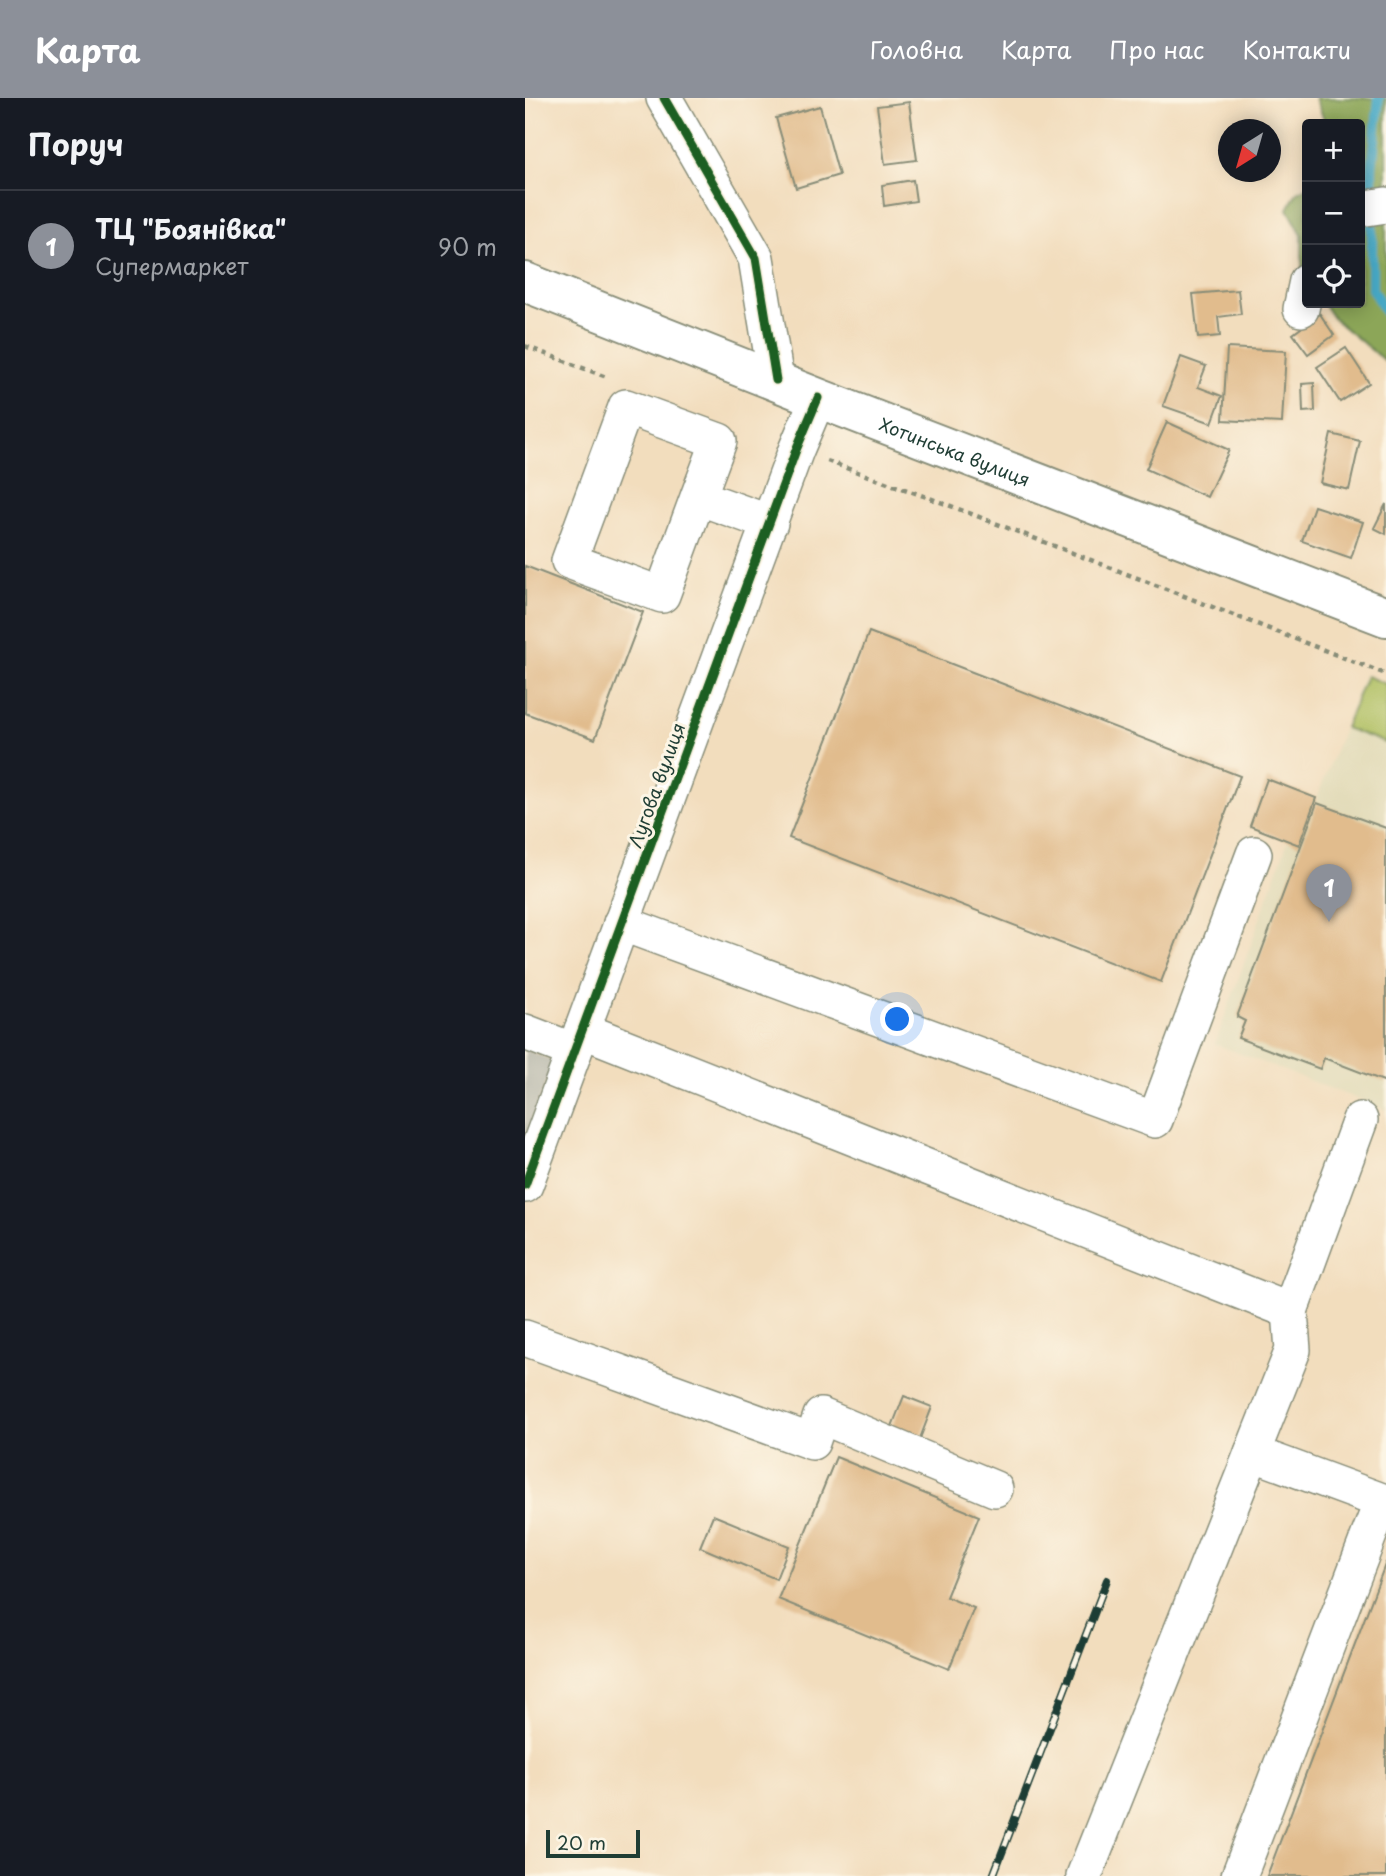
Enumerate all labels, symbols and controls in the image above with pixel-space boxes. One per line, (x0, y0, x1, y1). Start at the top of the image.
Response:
text: Карта (35, 24, 141, 74)
text: Головна (870, 31, 963, 67)
text: Карта (1001, 31, 1071, 67)
text: Про нас (1109, 31, 1204, 67)
text: Контакти (1242, 31, 1351, 67)
north arrow (1218, 119, 1281, 182)
map controls (1302, 119, 1365, 308)
button: + (1302, 119, 1365, 182)
text: Поруч (28, 121, 123, 166)
button: − (1302, 182, 1365, 245)
text: ТЦ "Боянівка" (95, 209, 286, 248)
text: 1 (46, 229, 57, 264)
text: 90 m (438, 229, 497, 264)
button: locate (1302, 245, 1365, 308)
text: Супермаркет (95, 248, 249, 283)
street label: Хотинська вулиця (876, 410, 1034, 492)
street label: Лугова вулиця (621, 719, 691, 851)
pin: 1 (1306, 864, 1352, 922)
your location (880, 1002, 914, 1036)
scale bar (546, 1827, 641, 1859)
text: 20 m (557, 1828, 606, 1856)

